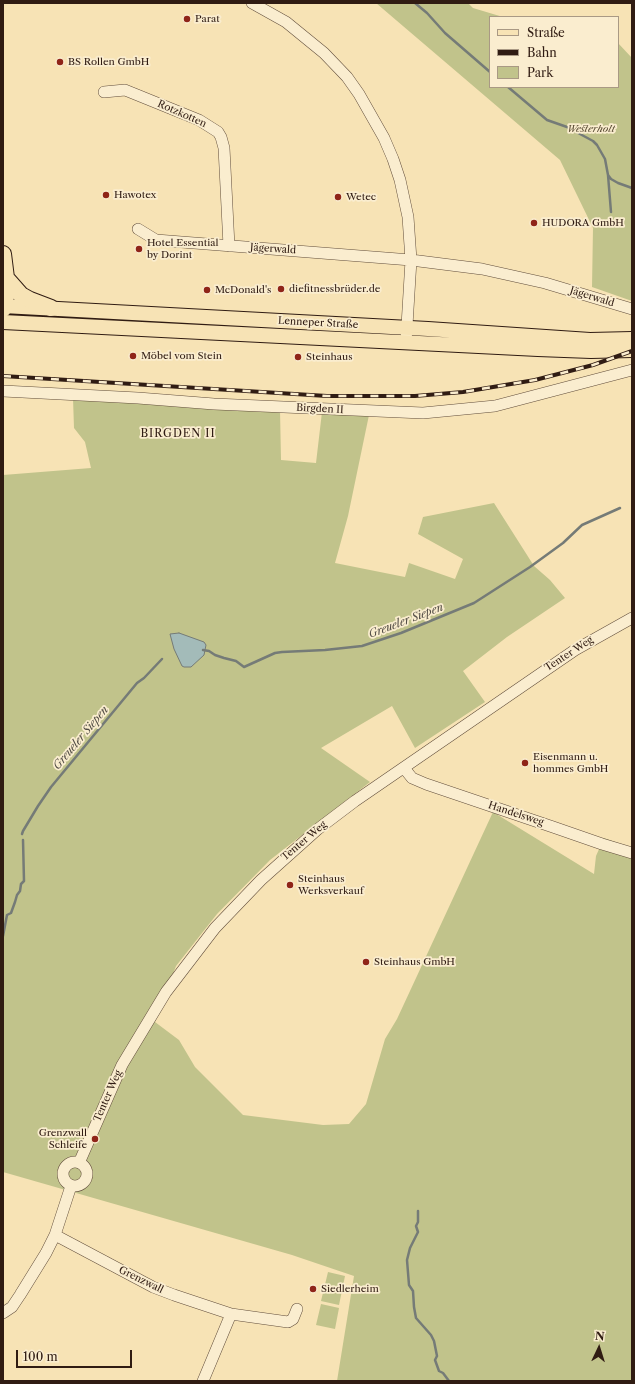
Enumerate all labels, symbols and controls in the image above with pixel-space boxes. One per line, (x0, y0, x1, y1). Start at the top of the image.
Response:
place label: Parat (195, 13, 220, 25)
marker: Parat (182, 14, 192, 24)
legend (489, 16, 619, 88)
text: Straße (527, 25, 565, 40)
text: Bahn (527, 45, 557, 60)
place label: BS Rollen GmbH (68, 56, 149, 68)
marker: BS Rollen GmbH (55, 57, 65, 67)
text: Park (527, 65, 553, 80)
street label: Rotzkotten (156, 98, 208, 130)
park label: Westerholt (567, 123, 615, 135)
place label: Hawotex (114, 189, 156, 201)
marker: Hawotex (101, 190, 111, 200)
place label: Wetec (346, 191, 376, 203)
marker: Wetec (333, 192, 343, 202)
place label: HUDORA GmbH (542, 217, 624, 229)
marker: HUDORA GmbH (529, 218, 539, 228)
place label: Hotel Essential by Dorint (147, 237, 219, 260)
street label: Jägerwald (250, 241, 296, 257)
marker: Hotel Essential by Dorint (134, 244, 144, 254)
place label: diefitnessbrüder.de (289, 283, 380, 295)
place label: McDonald's (215, 284, 271, 296)
marker: diefitnessbrüder.de (276, 284, 286, 294)
marker: McDonald's (202, 285, 212, 295)
street label: Jägerwald (568, 285, 616, 309)
street label: Lenneper Straße (278, 315, 358, 331)
place label: Möbel vom Stein (141, 350, 222, 362)
marker: Möbel vom Stein (128, 351, 138, 361)
place label: Steinhaus (306, 351, 352, 363)
marker: Steinhaus (293, 352, 303, 362)
street label: Birgden II (296, 402, 344, 416)
district label: BIRGDEN II (140, 427, 216, 441)
water label: Greueler Siepen (367, 601, 445, 641)
street label: Tenter Weg (543, 634, 595, 674)
water label: Greueler Siepen (51, 704, 111, 772)
place label: Eisenmann u. hommes GmbH (533, 751, 608, 774)
marker: Eisenmann u. hommes GmbH (520, 758, 530, 768)
street label: Handelsweg (487, 799, 545, 829)
street label: Tenter Weg (279, 819, 329, 863)
place label: Steinhaus Werksverkauf (298, 873, 363, 896)
marker: Steinhaus Werksverkauf (285, 880, 295, 890)
place label: Steinhaus GmbH (374, 956, 455, 968)
marker: Steinhaus GmbH (361, 957, 371, 967)
street label: Tenter Weg (91, 1068, 125, 1124)
place label: Grenzwall Schleife (39, 1127, 87, 1150)
marker: Grenzwall Schleife (90, 1134, 100, 1144)
street label: Grenzwall (117, 1264, 165, 1296)
place label: Siedlerheim (321, 1283, 379, 1295)
marker: Siedlerheim (308, 1284, 318, 1294)
north arrow (579, 1328, 619, 1368)
text: N (595, 1329, 605, 1343)
scale bar (18, 1342, 134, 1368)
text: 100 m (23, 1349, 58, 1364)

